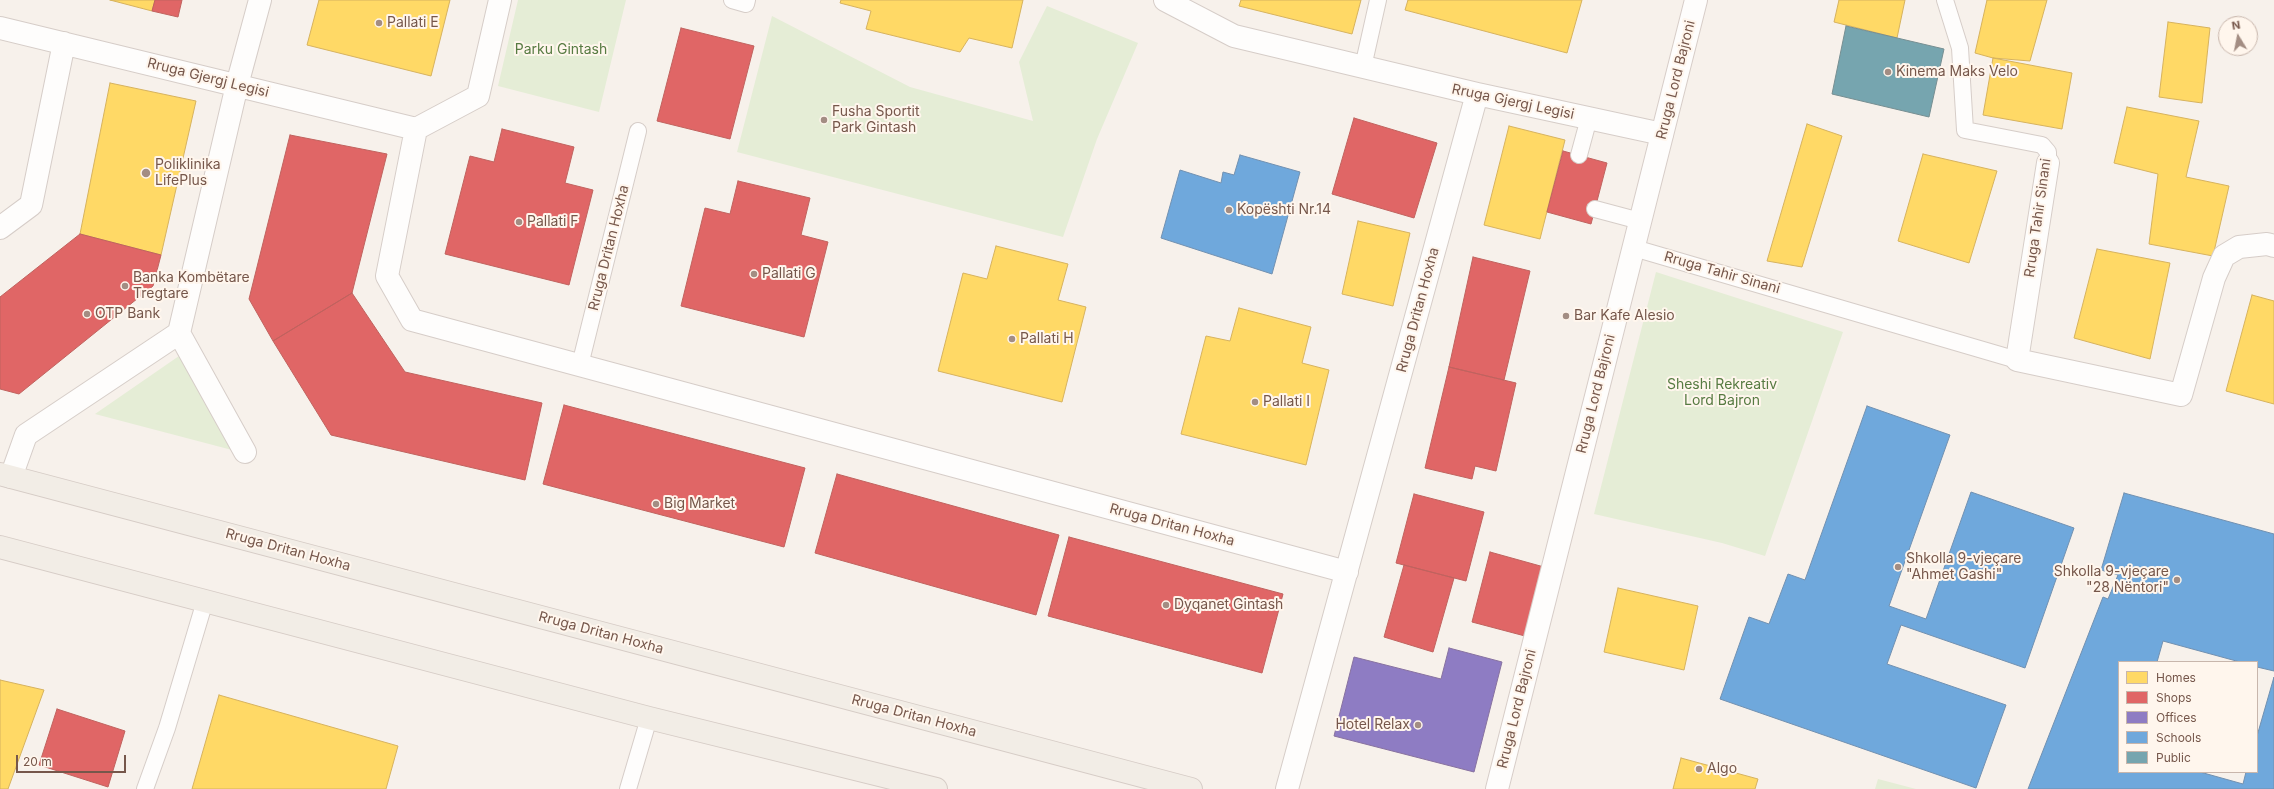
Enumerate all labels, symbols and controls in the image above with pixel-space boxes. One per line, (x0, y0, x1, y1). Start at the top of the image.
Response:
place label: Pallati E (387, 15, 439, 31)
north arrow (2218, 16, 2258, 56)
marker: Pallati E (374, 18, 384, 28)
text: N (2231, 18, 2241, 33)
street label: Rruga Lord Bajroni (1653, 19, 1699, 141)
park label: Parku Gintash (515, 42, 607, 58)
street label: Rruga Gjergj Legisi (145, 55, 271, 101)
place label: Kinema Maks Velo (1896, 64, 2018, 80)
marker: Kinema Maks Velo (1883, 67, 1893, 77)
street label: Rruga Gjergj Legisi (1450, 81, 1576, 123)
place label: Fusha Sportit Park Gintash (832, 104, 920, 136)
marker: Fusha Sportit Park Gintash (819, 115, 829, 125)
place label: Poliklinika LifePlus (155, 157, 221, 190)
street label: Rruga Tahir Sinani (2021, 157, 2055, 279)
marker: Poliklinika LifePlus (140, 167, 152, 179)
street label: Rruga Dritan Hoxha (585, 183, 633, 313)
place label: Kopështi Nr.14 (1237, 202, 1331, 218)
marker: Kopështi Nr.14 (1224, 205, 1234, 215)
place label: Pallati F (527, 214, 579, 230)
marker: Pallati F (514, 217, 524, 227)
street label: Rruga Dritan Hoxha (1393, 246, 1443, 374)
street label: Rruga Tahir Sinani (1662, 248, 1782, 298)
place label: Pallati G (762, 266, 816, 282)
marker: Pallati G (749, 269, 759, 279)
place label: Banka Kombëtare Tregtare (133, 270, 250, 302)
marker: Banka Kombëtare Tregtare (120, 281, 130, 291)
place label: OTP Bank (95, 306, 160, 322)
place label: Bar Kafe Alesio (1574, 308, 1675, 324)
marker: OTP Bank (82, 309, 92, 319)
marker: Bar Kafe Alesio (1561, 311, 1571, 321)
place label: Pallati H (1020, 331, 1074, 347)
street label: Rruga Lord Bajroni (1573, 333, 1619, 455)
marker: Pallati H (1007, 334, 1017, 344)
park label: Sheshi Rekreativ Lord Bajron (1667, 377, 1777, 410)
place label: Pallati I (1263, 394, 1310, 410)
marker: Pallati I (1250, 397, 1260, 407)
place label: Big Market (664, 496, 735, 512)
marker: Big Market (651, 499, 661, 509)
street label: Rruga Dritan Hoxha (1108, 500, 1236, 550)
street label: Rruga Dritan Hoxha (224, 525, 352, 575)
place label: Shkolla 9-vjeçare "Ahmet Gashi" (1906, 551, 2021, 584)
marker: Shkolla 9-vjeçare "Ahmet Gashi" (1893, 562, 1903, 572)
place label: Shkolla 9-vjeçare "28 Nëntori" (2054, 564, 2169, 596)
marker: Shkolla 9-vjeçare "28 Nëntori" (2172, 575, 2182, 585)
place label: Dyqanet Gintash (1174, 597, 1283, 613)
marker: Dyqanet Gintash (1161, 600, 1171, 610)
street label: Rruga Dritan Hoxha (537, 608, 665, 658)
street label: Rruga Lord Bajroni (1494, 648, 1540, 770)
legend (2118, 661, 2258, 773)
text: Homes (2156, 670, 2196, 685)
text: Shops (2156, 690, 2192, 705)
street label: Rruga Dritan Hoxha (850, 691, 978, 741)
text: Offices (2156, 710, 2197, 725)
place label: Hotel Relax (1335, 717, 1410, 733)
marker: Hotel Relax (1413, 720, 1423, 730)
text: Schools (2156, 730, 2201, 745)
scale bar (18, 747, 128, 773)
text: Public (2156, 750, 2191, 765)
text: 20 m (23, 754, 52, 769)
place label: Algo (1707, 761, 1737, 777)
marker: Algo (1694, 764, 1704, 774)

